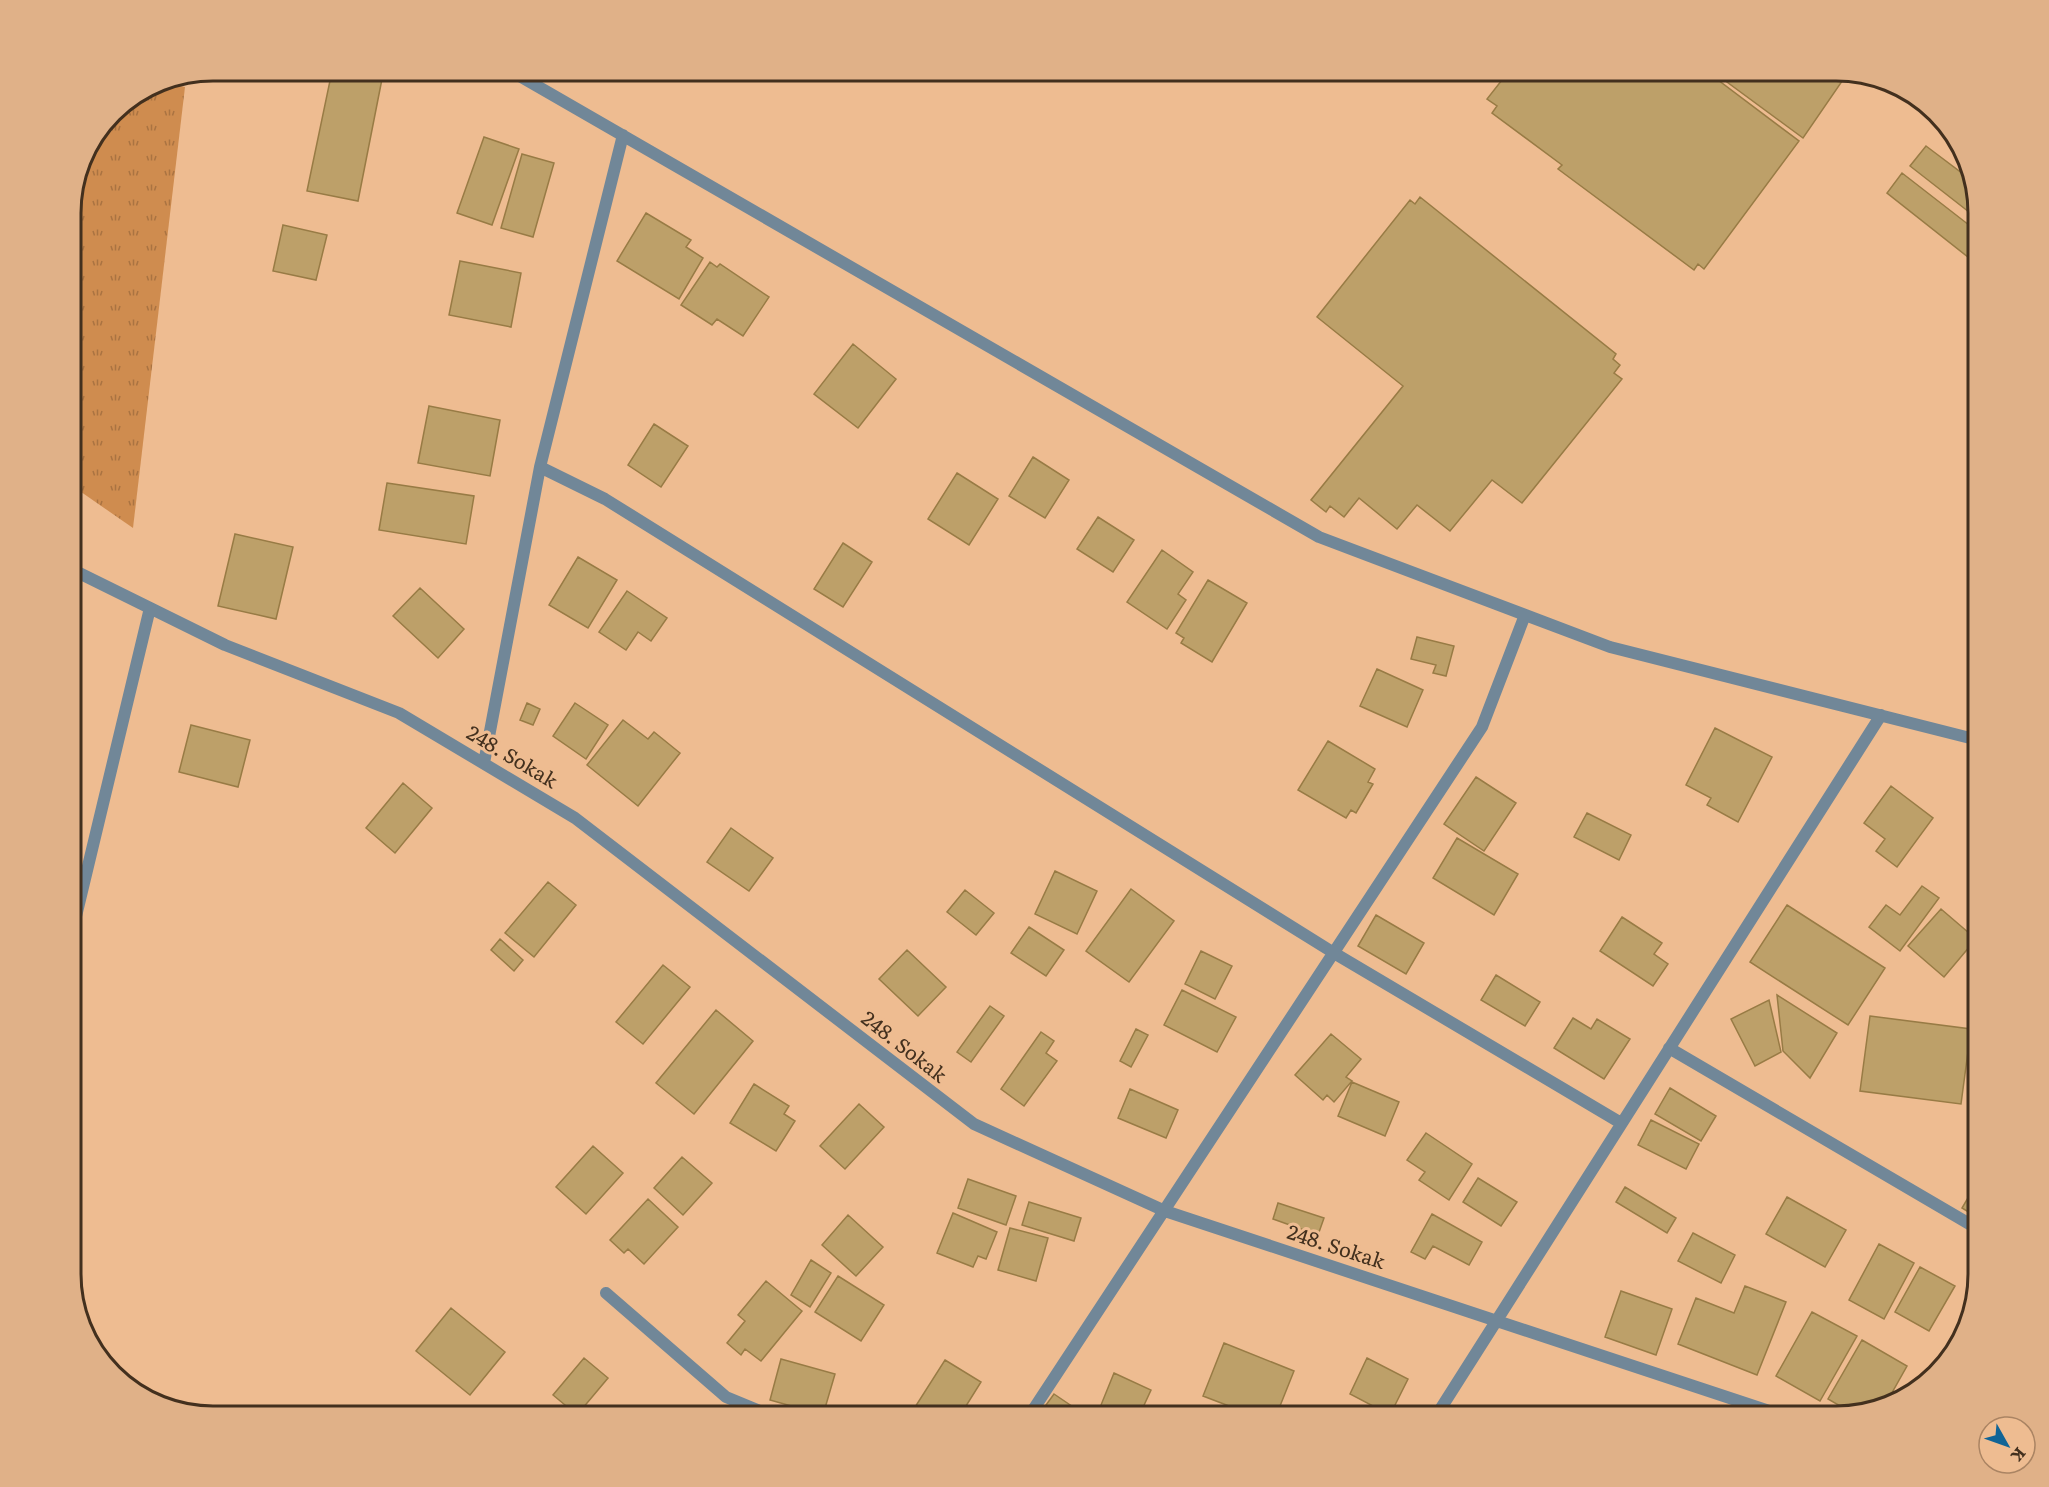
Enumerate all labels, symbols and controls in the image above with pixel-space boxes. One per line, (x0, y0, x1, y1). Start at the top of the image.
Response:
street label: 248. Sokak (462, 716, 565, 795)
street label: 248. Sokak (856, 1002, 955, 1089)
street label: 248. Sokak (1284, 1215, 1390, 1275)
north arrow (1977, 1415, 2037, 1475)
text: K (2006, 1443, 2032, 1468)

